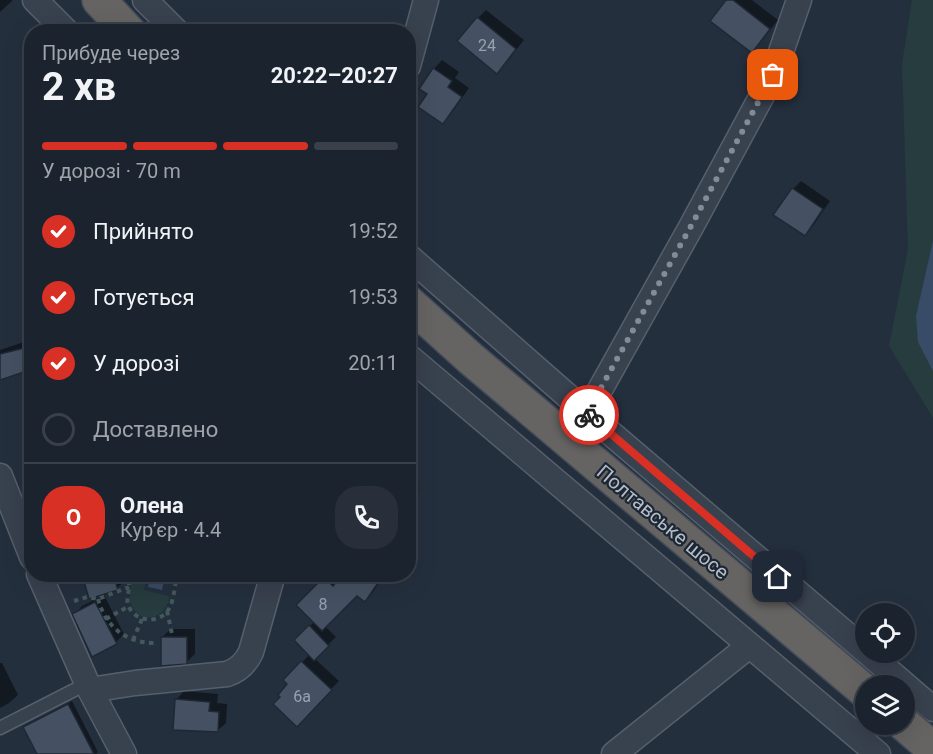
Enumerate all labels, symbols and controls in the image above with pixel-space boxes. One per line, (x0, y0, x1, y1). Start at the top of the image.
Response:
house number: 24 (478, 36, 496, 55)
text: Прибуде через (42, 41, 180, 65)
pin (747, 49, 798, 100)
icon: bag (756, 58, 789, 91)
text: 20:22–20:27 (271, 63, 398, 88)
text: 2 хв (42, 64, 116, 110)
text: У дорозі · 70 m (42, 159, 181, 183)
icon: check (42, 215, 75, 248)
text: Прийнято (93, 219, 194, 244)
text: 19:52 (348, 219, 398, 243)
icon: check (42, 281, 75, 314)
text: Готується (93, 285, 194, 310)
text: 19:53 (348, 285, 398, 309)
icon: check (42, 347, 75, 380)
text: У дорозі (93, 351, 180, 376)
text: 20:11 (348, 351, 398, 375)
courier (559, 385, 619, 445)
icon: bike (573, 399, 606, 432)
text: Доставлено (93, 417, 218, 442)
street label: Полтавське шосе (592, 460, 734, 584)
button: phone (335, 486, 398, 549)
text: Олена (120, 493, 184, 518)
text: О (66, 505, 81, 530)
text: Кур’єр · 4.4 (120, 518, 221, 542)
pin (752, 551, 803, 602)
icon: home (761, 560, 794, 593)
house number: 8 (319, 595, 328, 614)
map controls (855, 603, 915, 735)
button: locate (855, 603, 915, 663)
button: layers (855, 675, 915, 735)
house number: 6а (293, 687, 311, 706)

